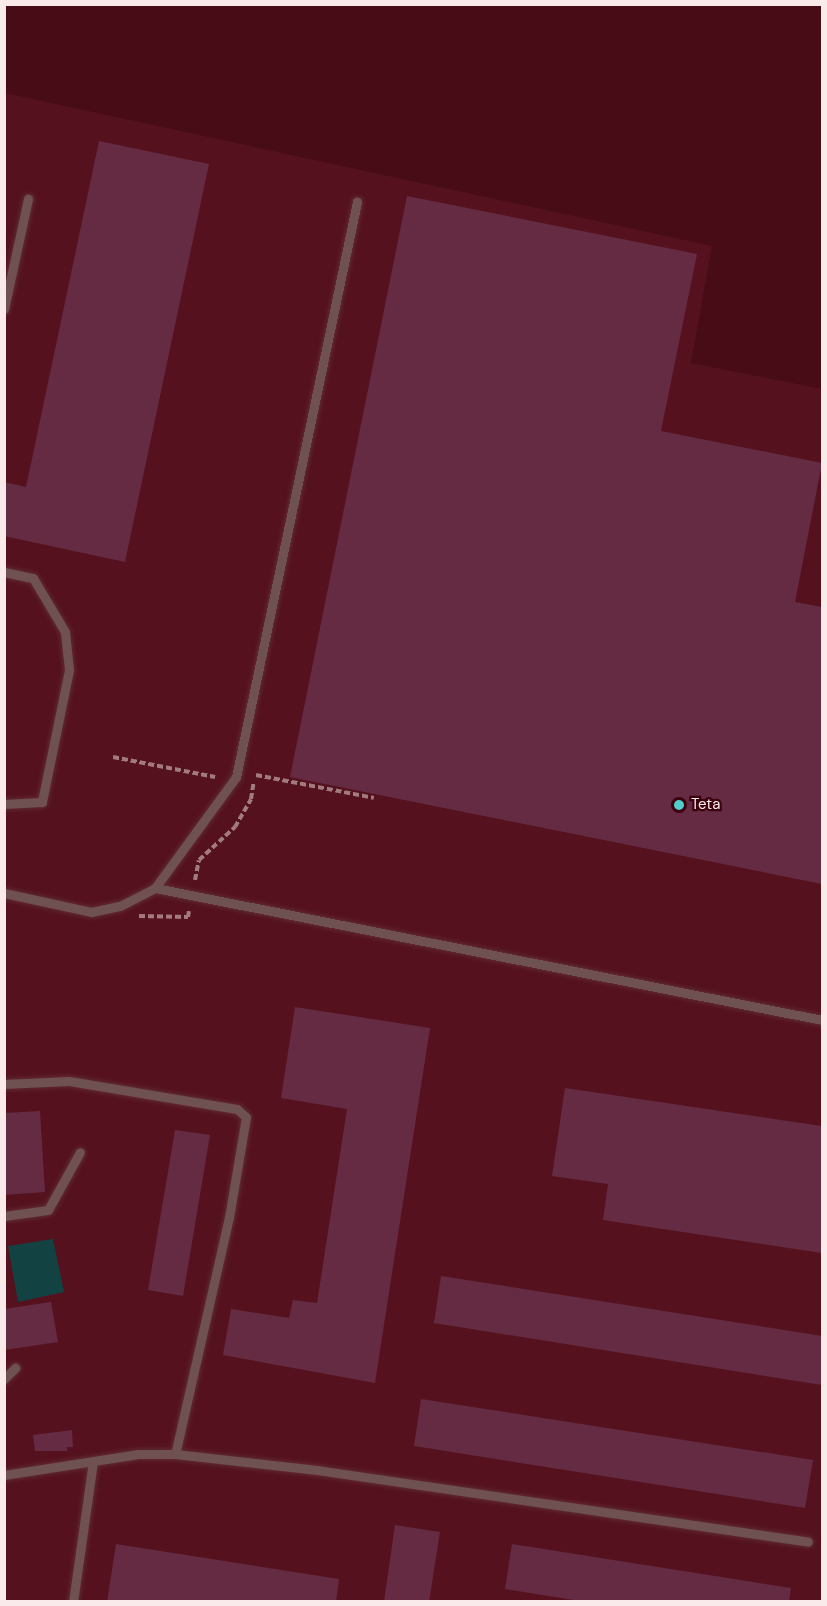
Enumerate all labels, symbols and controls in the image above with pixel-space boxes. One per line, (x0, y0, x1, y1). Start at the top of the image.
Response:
place label: Teta (691, 796, 720, 814)
marker: Teta (672, 798, 686, 812)

